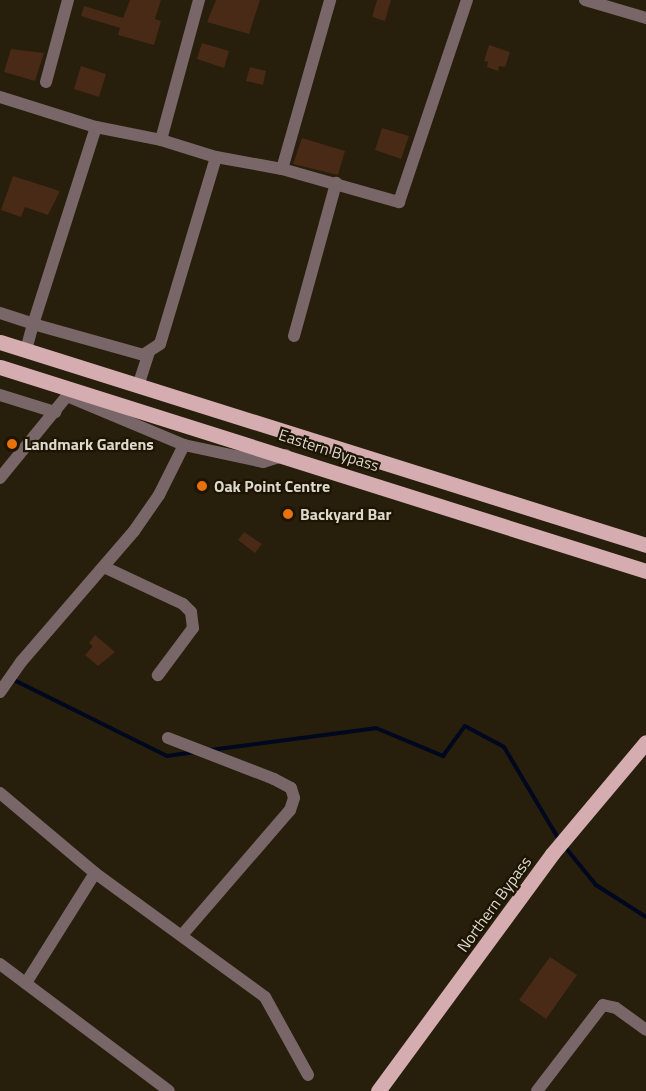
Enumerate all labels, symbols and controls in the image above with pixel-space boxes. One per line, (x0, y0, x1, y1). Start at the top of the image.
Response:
street label: Eastern Bypass (276, 425, 382, 475)
place label: Landmark Gardens (24, 434, 154, 454)
marker: Landmark Gardens (5, 437, 19, 451)
place label: Oak Point Centre (214, 476, 330, 496)
marker: Oak Point Centre (195, 479, 209, 493)
place label: Backyard Bar (300, 504, 391, 524)
marker: Backyard Bar (281, 507, 295, 521)
street label: Northern Bypass (453, 852, 535, 956)

